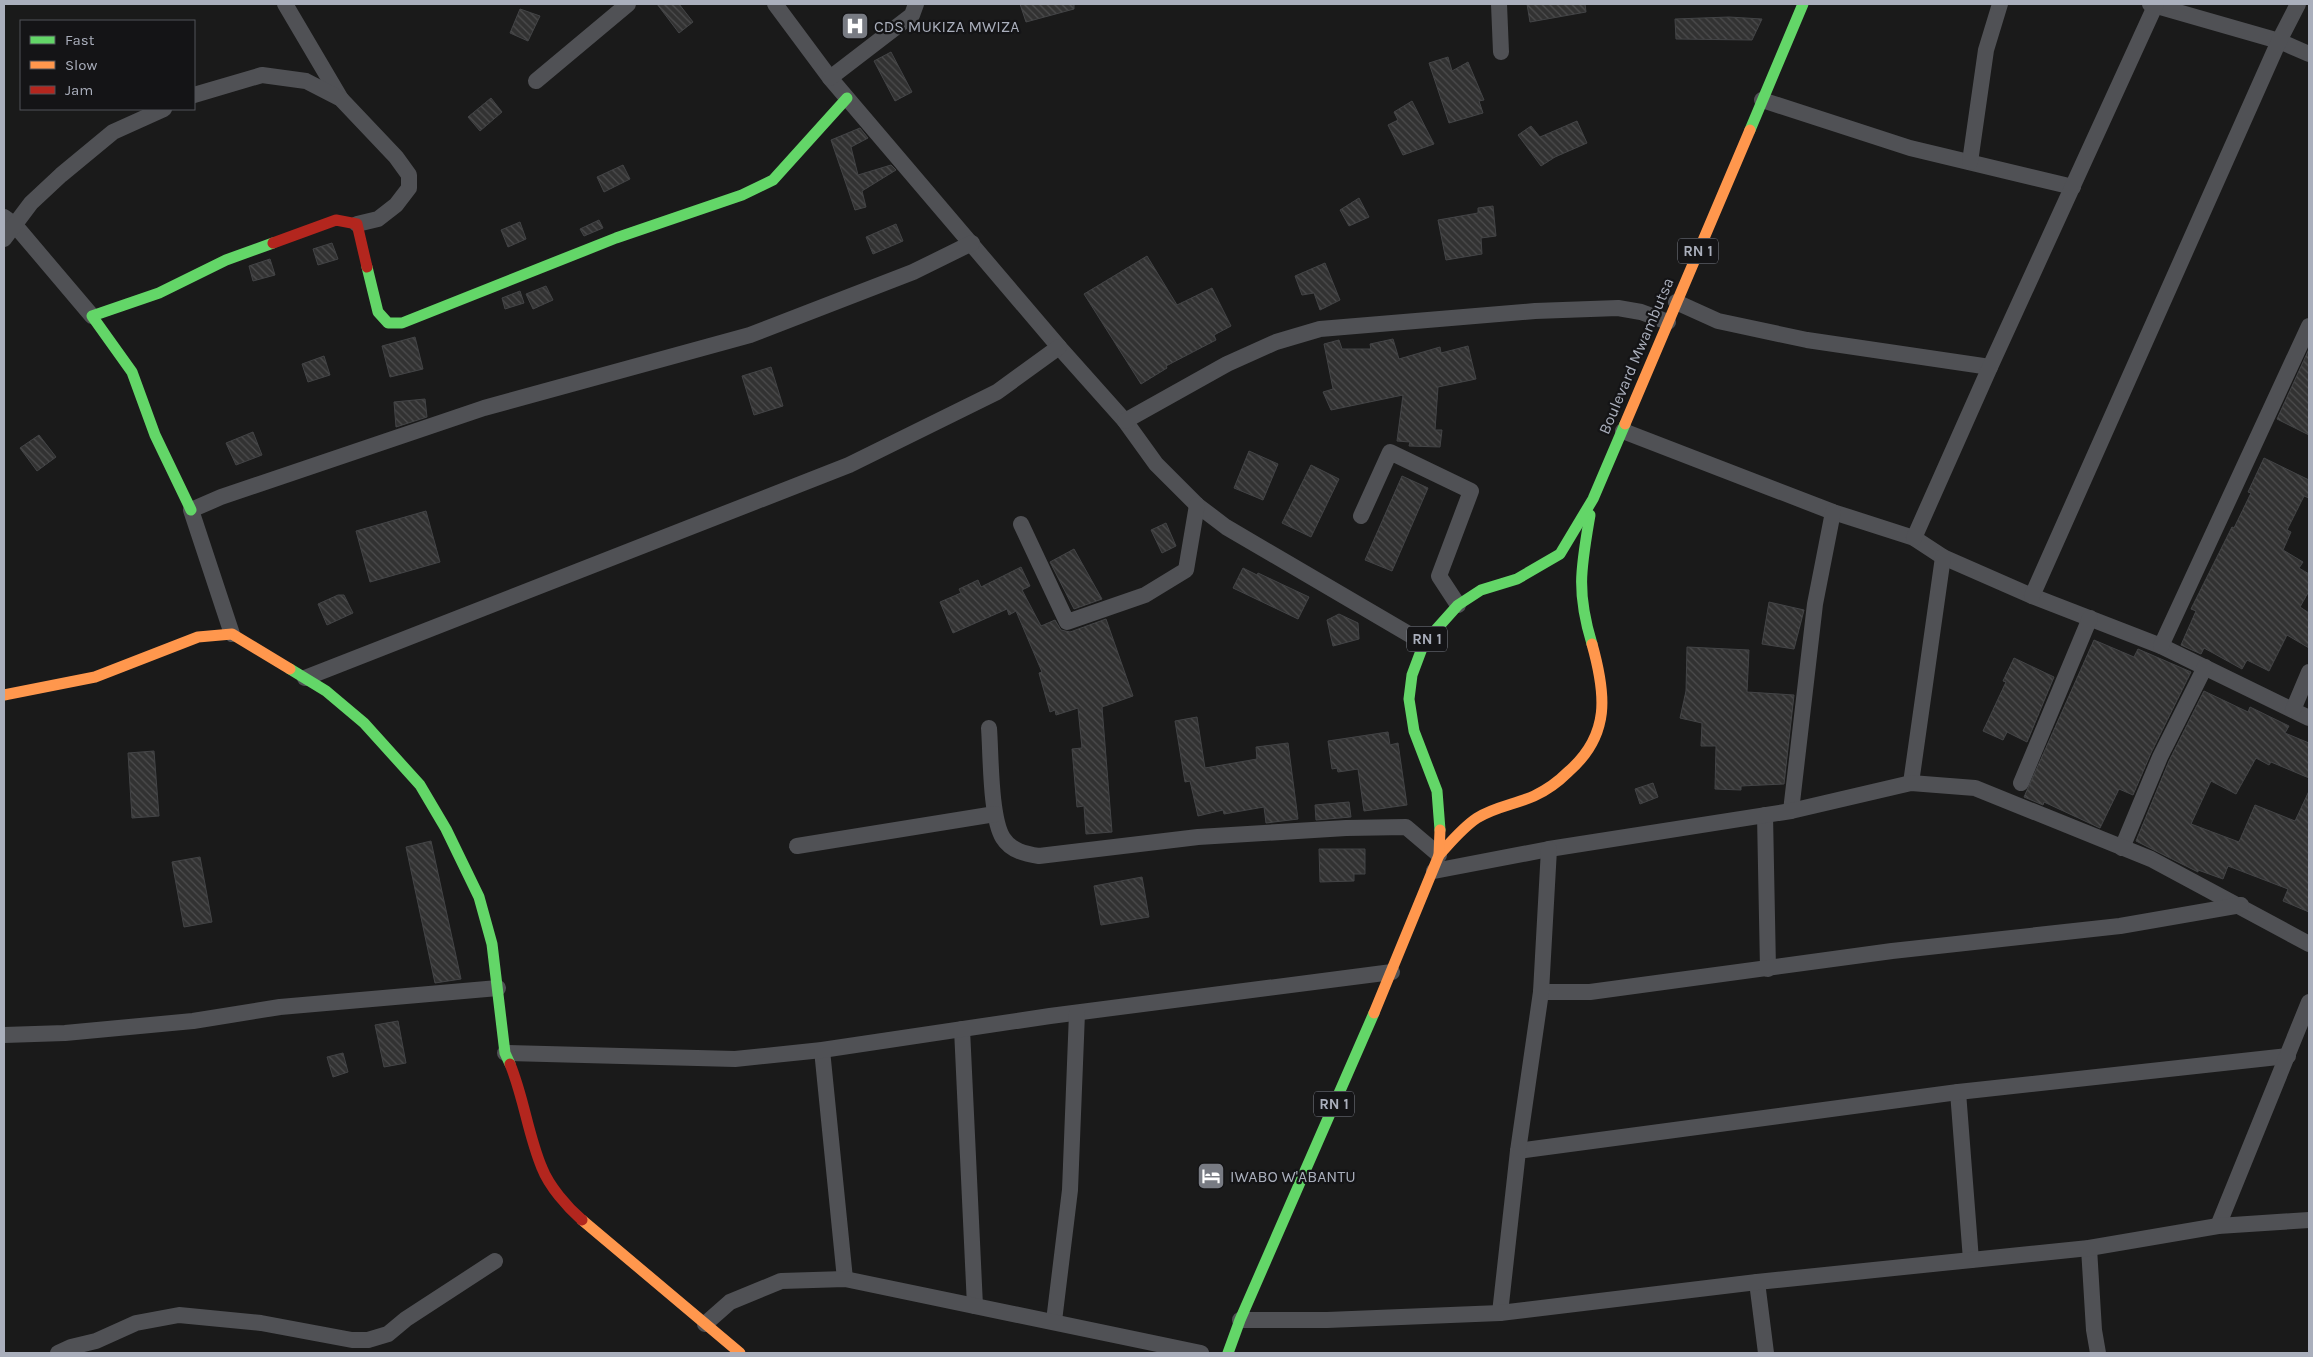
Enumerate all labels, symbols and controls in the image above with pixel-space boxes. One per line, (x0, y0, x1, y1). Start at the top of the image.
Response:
hospital icon: CDS MUKIZA MWIZA (840, 11, 870, 41)
place label: CDS MUKIZA MWIZA (874, 17, 1020, 36)
legend (20, 20, 195, 110)
text: Fast (65, 31, 95, 49)
text: Slow (65, 56, 97, 74)
text: Jam (65, 81, 93, 99)
road number: RN 1 (1678, 238, 1718, 264)
street label: Boulevard Mwambutsa (1594, 275, 1678, 437)
road number: RN 1 (1407, 626, 1447, 652)
road number: RN 1 (1314, 1092, 1354, 1116)
hotel icon: IWABO W'ABANTU (1196, 1161, 1226, 1191)
place label: IWABO W'ABANTU (1230, 1167, 1356, 1186)

